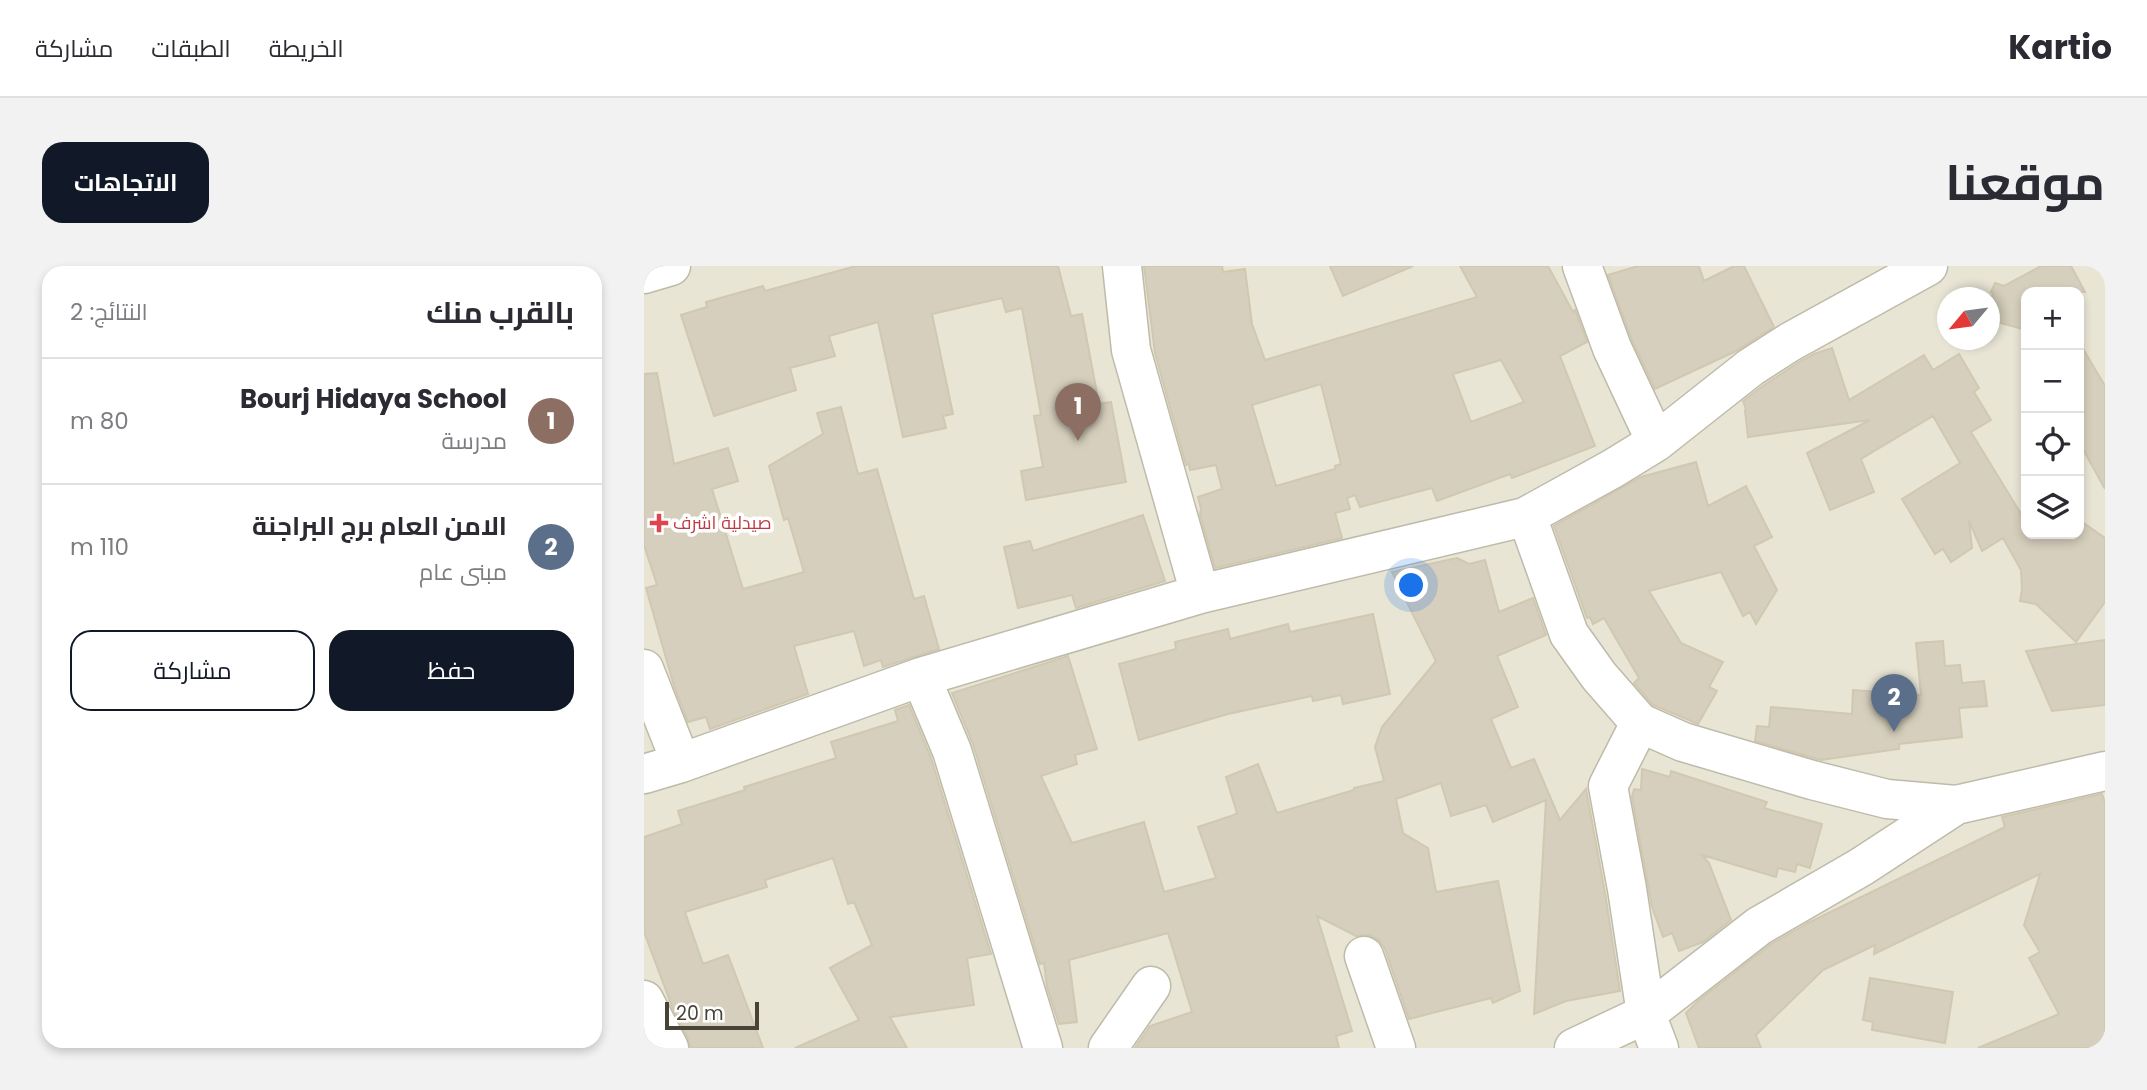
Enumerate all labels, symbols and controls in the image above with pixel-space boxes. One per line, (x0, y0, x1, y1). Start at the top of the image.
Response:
text: Kartio (2008, 24, 2112, 71)
text: مشاركة (35, 32, 113, 65)
text: الطبقات (151, 32, 231, 65)
text: الخريطة (269, 32, 344, 65)
button: الاتجاهات (42, 142, 209, 223)
text: موقعنا (1945, 149, 2105, 217)
north arrow (1937, 287, 2000, 350)
map controls (2021, 287, 2084, 539)
button: + (2021, 287, 2084, 350)
text: بالقرب منك (426, 291, 574, 334)
text: النتائج: 2 (70, 296, 148, 328)
button: − (2021, 350, 2084, 413)
text: Bourj Hidaya School (240, 381, 507, 417)
pin: 1 (1055, 383, 1101, 441)
text: 80 m (70, 405, 129, 437)
text: 1 (547, 405, 555, 437)
button: locate (2021, 413, 2084, 476)
text: مدرسة (442, 425, 507, 457)
button: layers (2021, 476, 2084, 539)
text: الامن العام برج البراجنة (252, 508, 507, 544)
place label: صيدلية اشرف (673, 510, 772, 535)
marker: صيدلية اشرف (651, 515, 667, 531)
text: 110 m (70, 531, 129, 563)
text: 2 (544, 531, 558, 563)
text: مبنى عام (419, 556, 507, 588)
your location (1394, 568, 1428, 602)
button: مشاركة (70, 630, 315, 711)
button: حفظ (329, 630, 574, 711)
pin: 2 (1871, 674, 1917, 732)
scale bar (665, 999, 760, 1031)
text: 20 m (676, 1000, 724, 1027)

